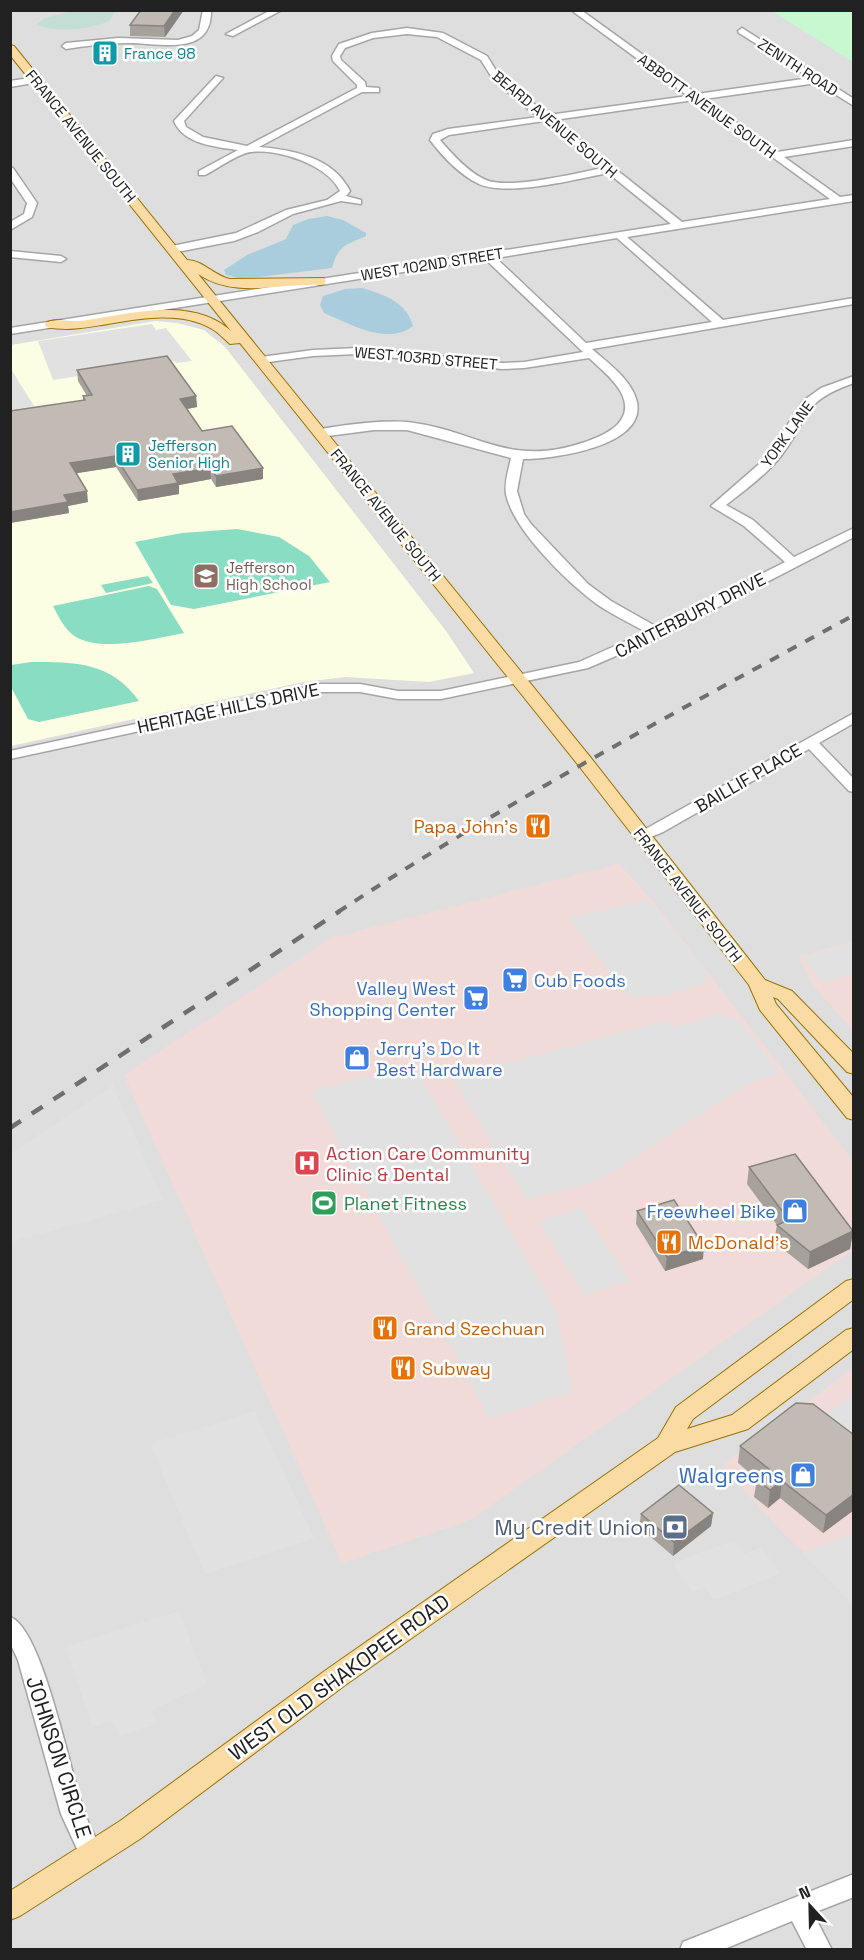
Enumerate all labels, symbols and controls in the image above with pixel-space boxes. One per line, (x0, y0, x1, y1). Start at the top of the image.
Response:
street label: ZENITH ROAD (754, 34, 842, 100)
building icon: France 98 (90, 38, 120, 68)
place label: France 98 (124, 44, 196, 63)
street label: ABBOTT AVENUE SOUTH (634, 49, 780, 163)
street label: FRANCE AVENUE SOUTH (22, 66, 140, 206)
street label: BEARD AVENUE SOUTH (489, 66, 621, 182)
street label: WEST 102ND STREET (359, 243, 505, 285)
street label: WEST 103RD STREET (354, 342, 499, 374)
street label: YORK LANE (757, 397, 817, 471)
place label: Jefferson Senior High (148, 436, 230, 472)
building icon: Jefferson Senior High (113, 439, 143, 469)
street label: FRANCE AVENUE SOUTH (327, 445, 445, 585)
place label: Jefferson High School (226, 558, 312, 594)
school or university icon: Jefferson High School (191, 561, 221, 591)
street label: CANTERBURY DRIVE (611, 567, 769, 663)
street label: HERITAGE HILLS DRIVE (135, 677, 321, 739)
street label: BAILLIF PLACE (691, 738, 805, 818)
restaurant icon: Papa John's (523, 811, 553, 841)
place label: Papa John's (414, 815, 518, 838)
street label: FRANCE AVENUE SOUTH (630, 824, 746, 966)
supermarket icon: Cub Foods (500, 965, 530, 995)
place label: Cub Foods (534, 969, 626, 992)
place label: Valley West Shopping Center (310, 977, 456, 1021)
supermarket icon: Valley West Shopping Center (461, 983, 491, 1013)
place label: Jerry's Do It Best Hardware (376, 1037, 503, 1081)
shop icon: Jerry's Do It Best Hardware (342, 1043, 372, 1073)
place label: Action Care Community Clinic & Dental (326, 1142, 530, 1186)
hospital icon: Action Care Community Clinic & Dental (292, 1148, 322, 1178)
sports icon: Planet Fitness (309, 1188, 339, 1218)
place label: Planet Fitness (344, 1192, 467, 1215)
shop icon: Freewheel Bike (780, 1196, 810, 1226)
place label: Freewheel Bike (647, 1200, 776, 1223)
restaurant icon: McDonald's (654, 1227, 684, 1257)
place label: McDonald's (688, 1231, 789, 1254)
restaurant icon: Grand Szechuan (370, 1313, 400, 1343)
place label: Grand Szechuan (404, 1317, 545, 1340)
restaurant icon: Subway (388, 1353, 418, 1383)
place label: Subway (422, 1357, 491, 1380)
shop icon: Walgreens (788, 1460, 818, 1490)
place label: Walgreens (679, 1462, 784, 1489)
bank icon: My Credit Union (660, 1512, 690, 1542)
place label: My Credit Union (495, 1514, 656, 1541)
street label: WEST OLD SHAKOPEE ROAD (223, 1588, 455, 1766)
street label: JOHNSON CIRCLE (20, 1673, 98, 1841)
north arrow (780, 1876, 840, 1936)
text: N (796, 1881, 813, 1904)

